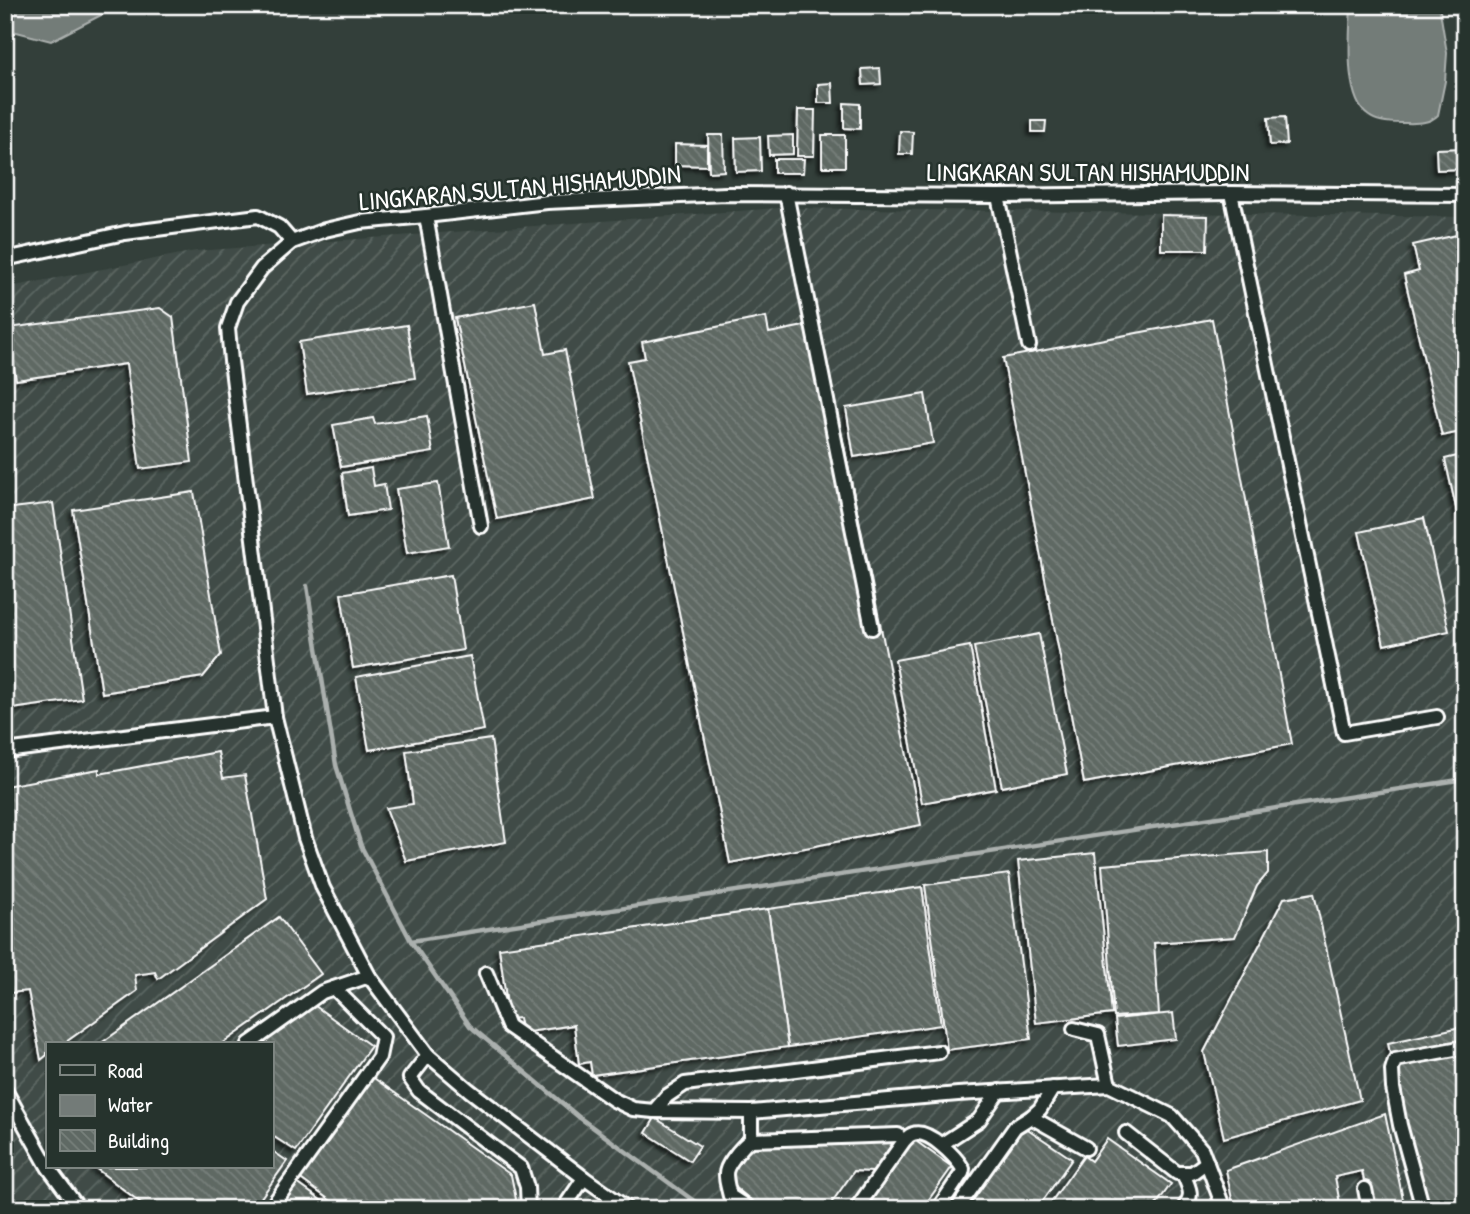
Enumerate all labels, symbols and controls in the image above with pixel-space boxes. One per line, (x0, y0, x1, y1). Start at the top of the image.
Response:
street label: LINGKARAN SULTAN HISHAMUDDIN (927, 154, 1249, 189)
street label: LINGKARAN SULTAN HISHAMUDDIN (358, 156, 682, 218)
legend (46, 1042, 273, 1168)
text: Road (108, 1056, 142, 1085)
text: Water (108, 1090, 153, 1119)
text: Building (108, 1126, 169, 1155)

